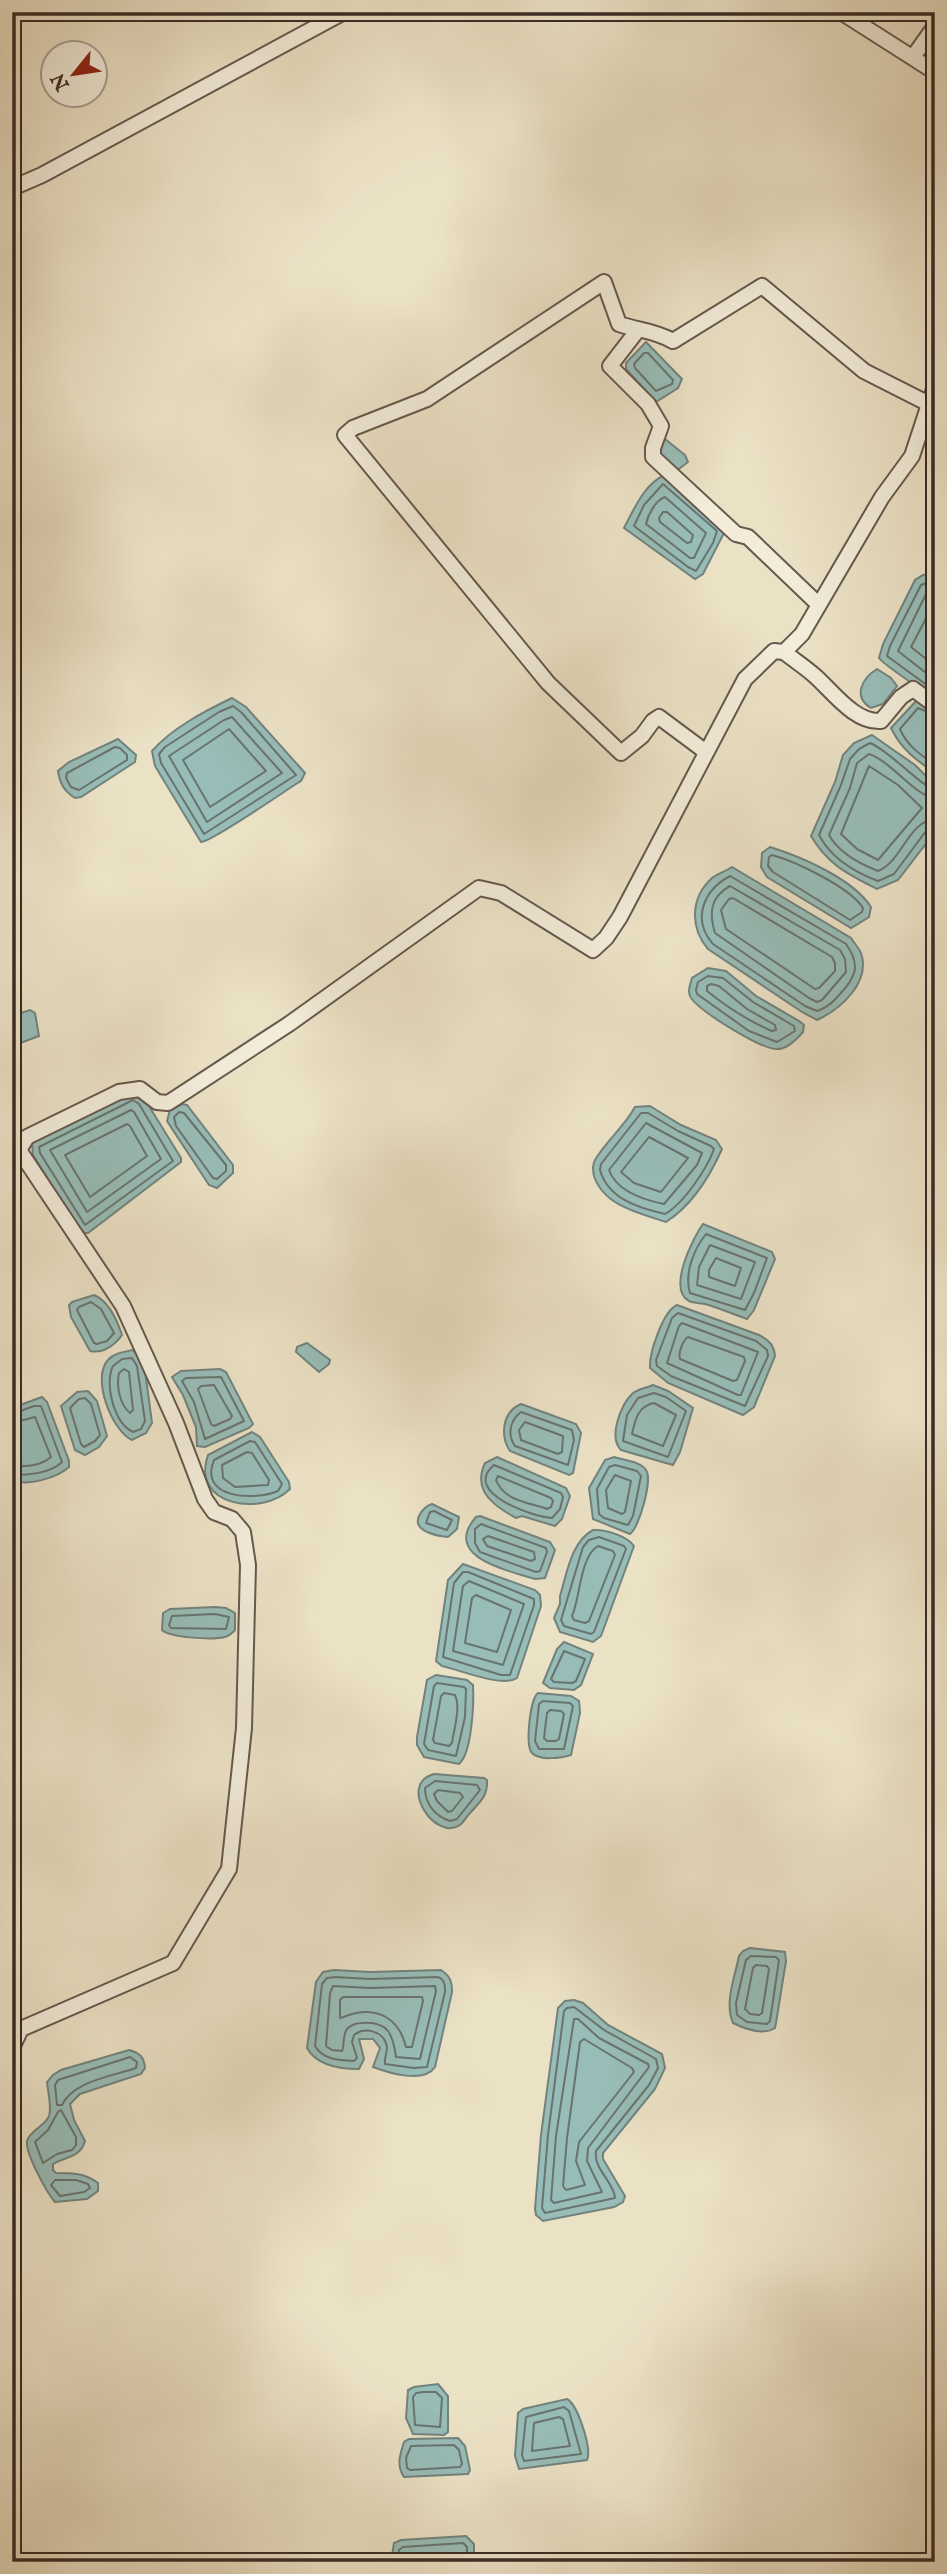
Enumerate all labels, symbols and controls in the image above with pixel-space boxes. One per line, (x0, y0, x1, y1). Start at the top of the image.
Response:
north arrow (38, 38, 108, 108)
text: N (46, 68, 76, 95)

